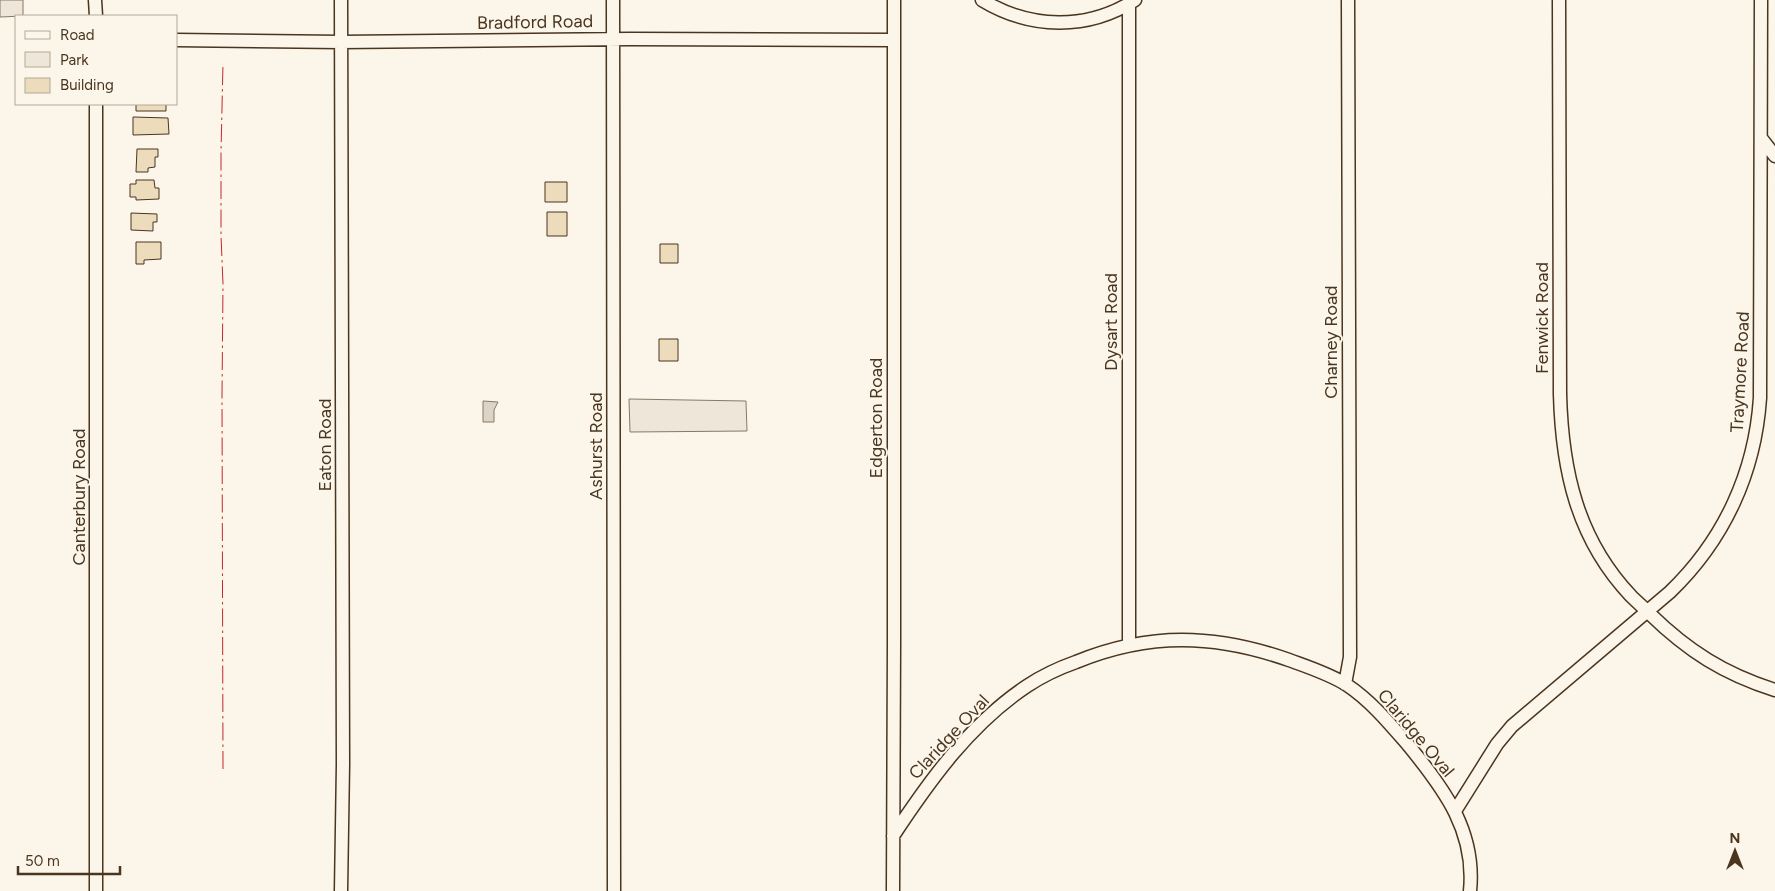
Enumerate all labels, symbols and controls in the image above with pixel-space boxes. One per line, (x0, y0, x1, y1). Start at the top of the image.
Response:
street label: Bradford Road (477, 10, 593, 34)
legend (15, 15, 178, 105)
text: Road (60, 26, 95, 44)
text: Park (60, 51, 89, 69)
text: Building (60, 76, 114, 94)
street label: Fenwick Road (1531, 262, 1553, 374)
street label: Dysart Road (1100, 273, 1122, 371)
street label: Charney Road (1320, 285, 1342, 399)
street label: Traymore Road (1726, 311, 1754, 433)
street label: Edgerton Road (865, 358, 887, 478)
street label: Ashurst Road (585, 392, 607, 500)
street label: Eaton Road (314, 399, 336, 491)
street label: Canterbury Road (68, 429, 90, 565)
street label: Claridge Oval (1373, 685, 1459, 781)
street label: Claridge Oval (904, 690, 994, 784)
north arrow (1710, 826, 1760, 876)
text: N (1730, 830, 1740, 847)
scale bar (18, 844, 120, 876)
text: 50 m (25, 852, 60, 870)

